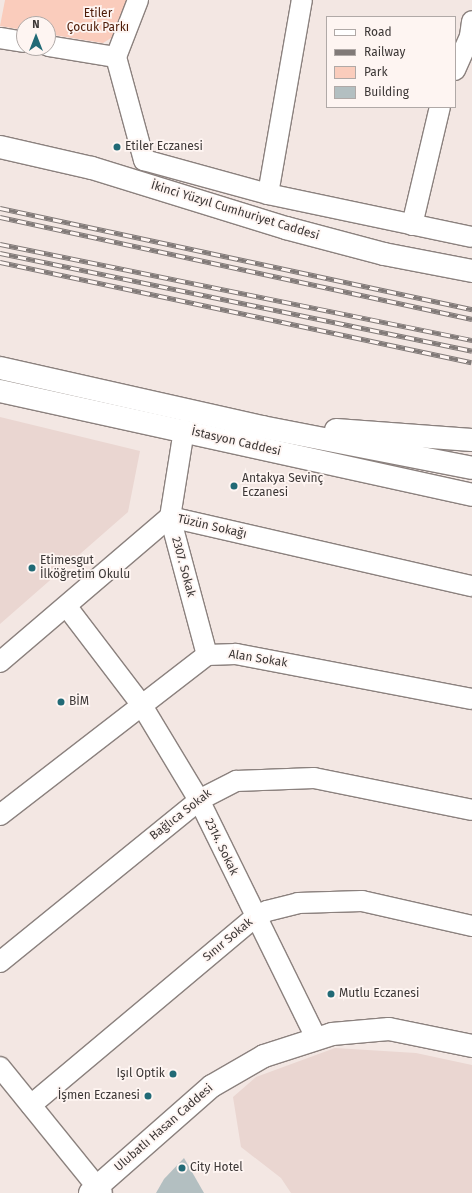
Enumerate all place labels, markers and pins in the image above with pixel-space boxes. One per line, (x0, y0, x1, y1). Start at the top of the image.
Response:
place label: Etiler Eczanesi (125, 140, 203, 154)
marker: Etiler Eczanesi (112, 142, 122, 152)
place label: Antakya Sevinç Eczanesi (242, 472, 323, 500)
marker: Antakya Sevinç Eczanesi (229, 481, 239, 491)
place label: Etimesgut İlköğretim Okulu (40, 554, 130, 582)
marker: Etimesgut İlköğretim Okulu (27, 563, 37, 573)
place label: BİM (69, 695, 89, 709)
marker: BİM (56, 697, 66, 707)
place label: Mutlu Eczanesi (339, 987, 419, 1001)
marker: Mutlu Eczanesi (326, 989, 336, 999)
place label: Işıl Optik (116, 1067, 165, 1081)
marker: Işıl Optik (168, 1069, 178, 1079)
place label: İşmen Eczanesi (58, 1089, 140, 1103)
marker: İşmen Eczanesi (143, 1091, 153, 1101)
place label: City Hotel (190, 1161, 243, 1175)
marker: City Hotel (177, 1163, 187, 1173)

